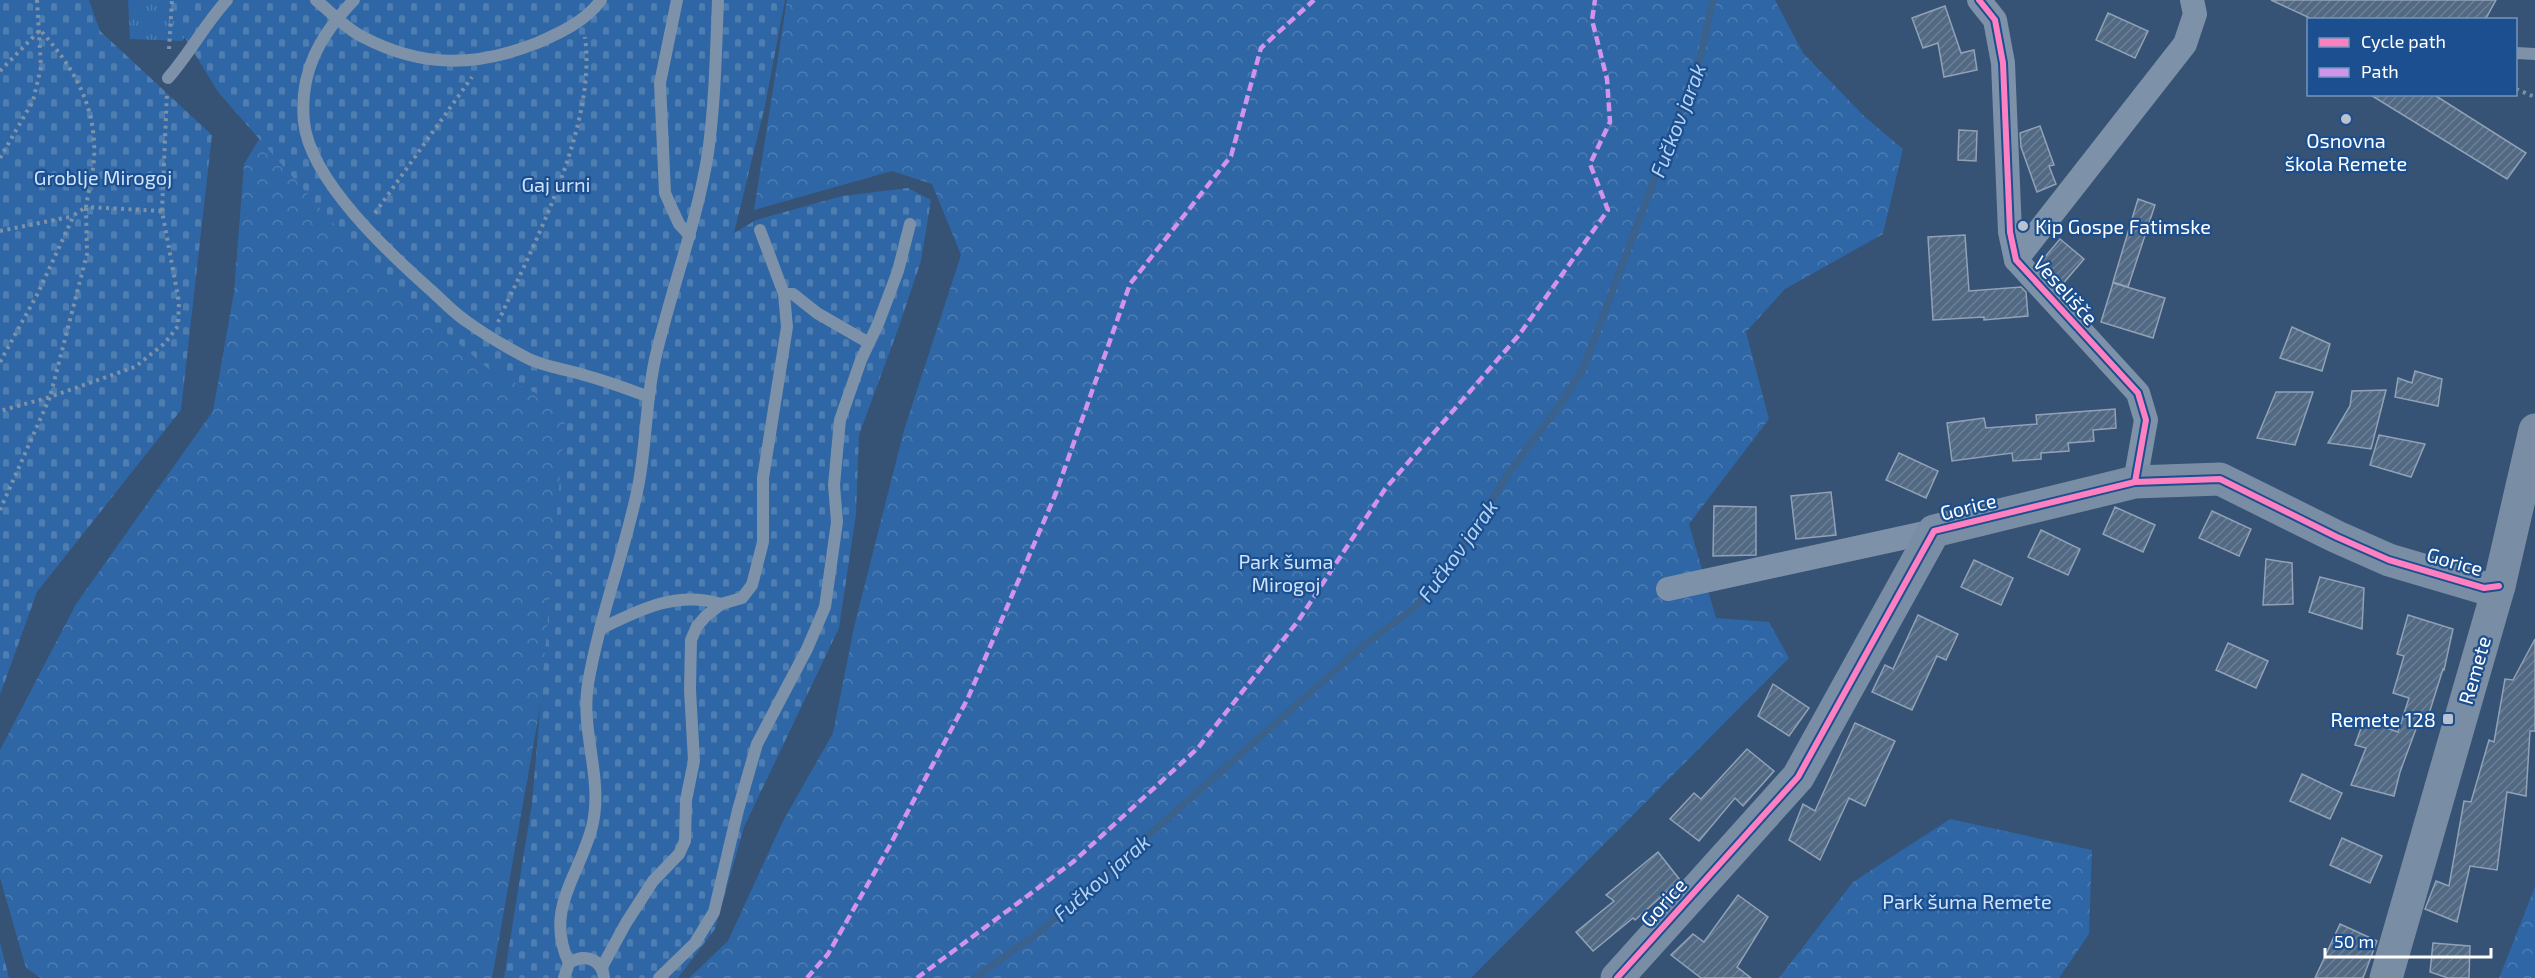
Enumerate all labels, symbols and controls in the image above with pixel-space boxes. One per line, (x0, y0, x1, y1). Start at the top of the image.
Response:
legend (2307, 18, 2517, 96)
text: Cycle path (2361, 30, 2446, 52)
water label: Fučkov jarak (1644, 60, 1711, 181)
text: Path (2361, 60, 2399, 82)
marker: Osnovna škola Remete (2339, 112, 2353, 126)
place label: Osnovna škola Remete (2285, 128, 2407, 175)
park label: Groblje Mirogoj (34, 165, 172, 189)
park label: Gaj urni (522, 172, 591, 196)
place label: Kip Gospe Fatimske (2035, 214, 2211, 238)
marker: Kip Gospe Fatimske (2016, 219, 2030, 233)
street label: Veselišče (2029, 251, 2103, 329)
street label: Gorice (1937, 487, 1999, 525)
water label: Fučkov jarak (1412, 494, 1503, 606)
street label: Gorice (2424, 542, 2486, 580)
park label: Park šuma Mirogoj (1238, 549, 1334, 596)
street label: Remete (2453, 633, 2495, 707)
place label: Remete 128 (2331, 707, 2436, 731)
marker: Remete 128 (2441, 712, 2455, 726)
water label: Fučkov jarak (1048, 828, 1155, 926)
street label: Gorice (1635, 873, 1691, 931)
park label: Park šuma Remete (1882, 889, 2052, 913)
scale bar (2325, 921, 2492, 959)
text: 50 m (2334, 930, 2374, 952)

